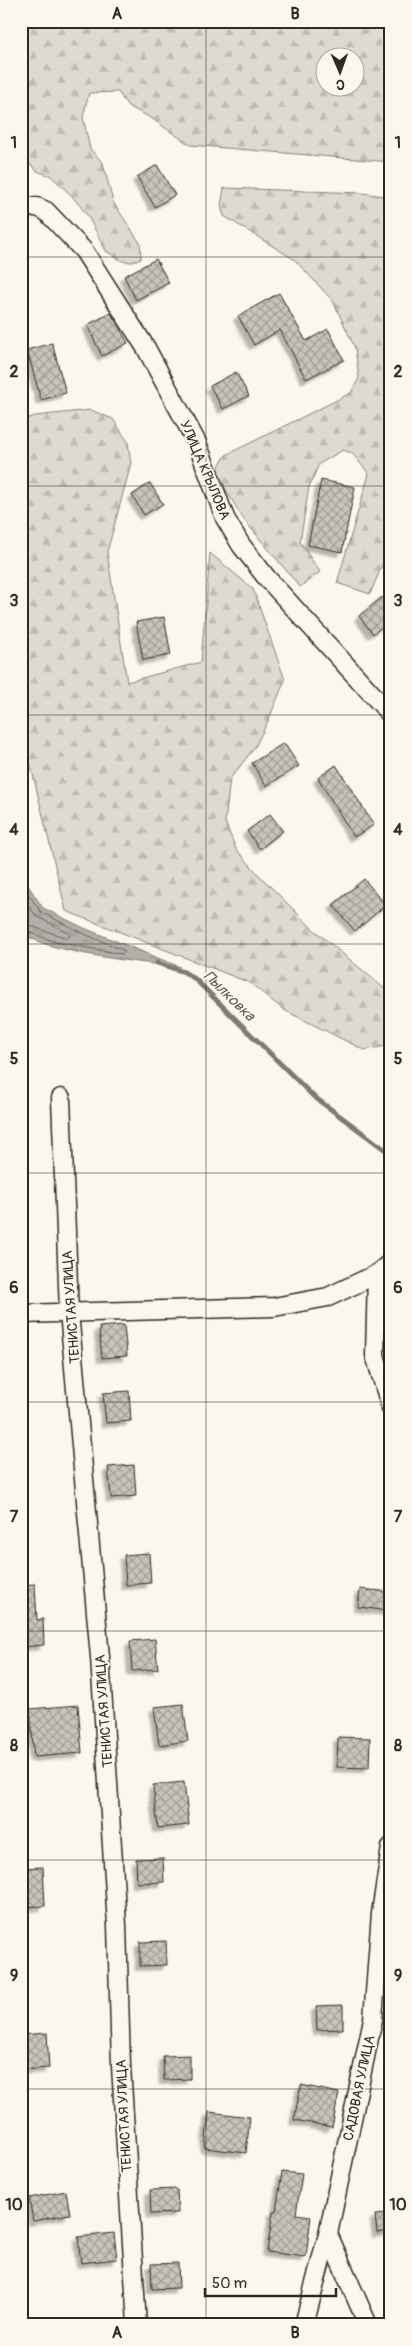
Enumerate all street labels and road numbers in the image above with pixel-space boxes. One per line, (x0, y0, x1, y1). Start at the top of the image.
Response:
street label: УЛИЦА КРЫЛОВА (176, 418, 234, 522)
street label: ТЕНИСТАЯ УЛИЦА (59, 1250, 83, 1364)
street label: ТЕНИСТАЯ УЛИЦА (92, 1654, 116, 1768)
street label: САДОВАЯ УЛИЦА (340, 2034, 378, 2142)
street label: ТЕНИСТАЯ УЛИЦА (113, 2059, 135, 2173)

